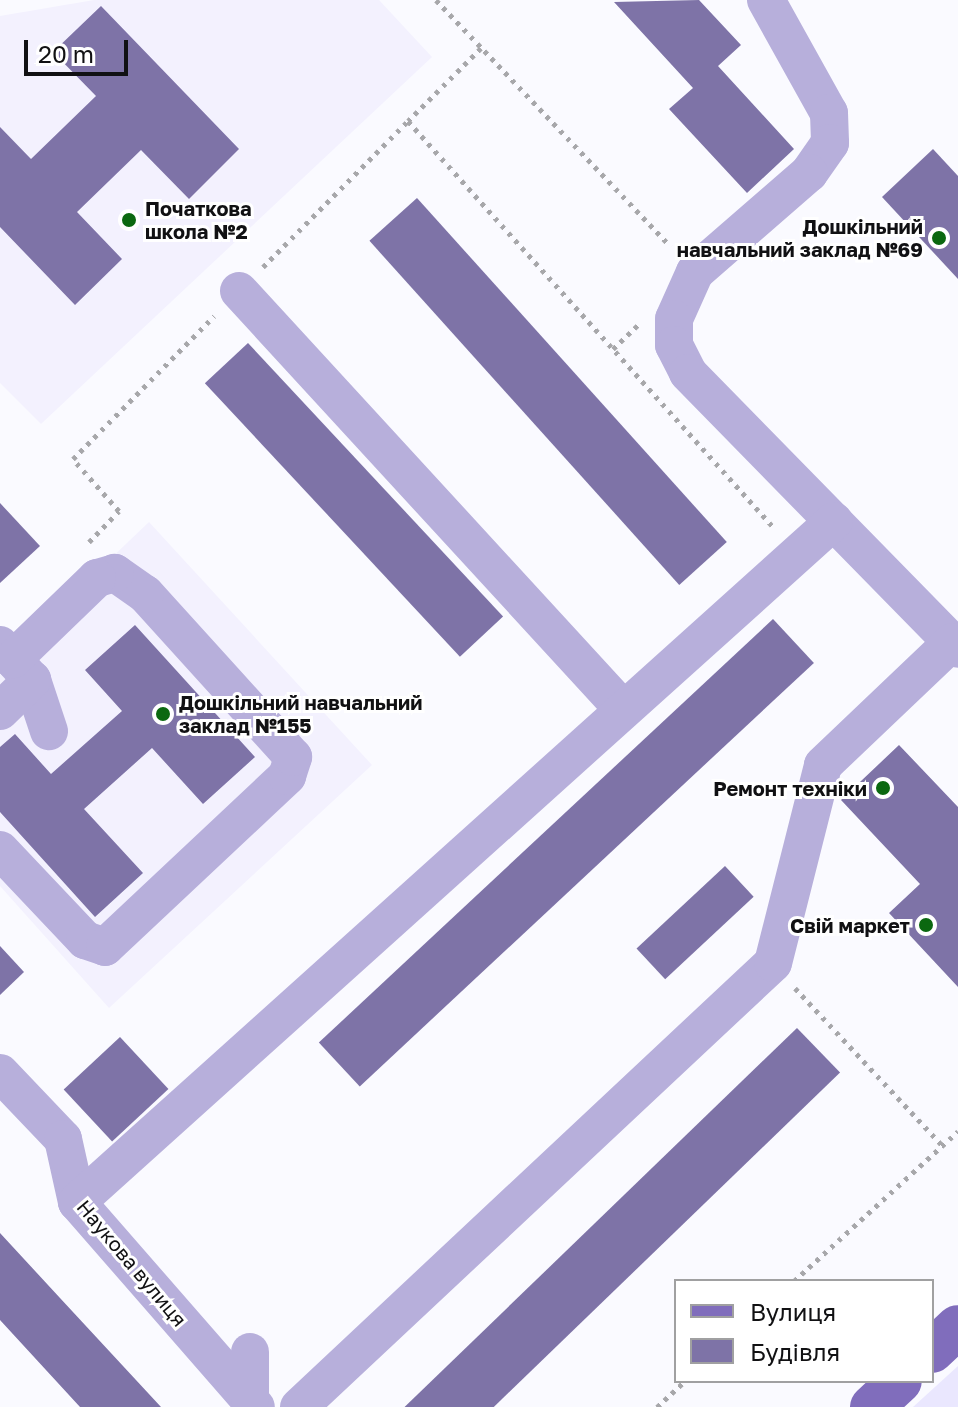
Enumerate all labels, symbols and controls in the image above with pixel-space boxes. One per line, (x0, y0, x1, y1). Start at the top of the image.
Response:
scale bar (28, 24, 132, 74)
text: 20 m (38, 39, 94, 68)
place label: Початкова школа №2 (145, 196, 252, 243)
marker: Початкова школа №2 (120, 211, 138, 229)
place label: Дошкільний навчальний заклад №69 (677, 214, 923, 261)
marker: Дошкільний навчальний заклад №69 (930, 229, 948, 247)
place label: Дошкільний навчальний заклад №155 (179, 690, 422, 737)
marker: Дошкільний навчальний заклад №155 (154, 705, 172, 723)
place label: Ремонт техніки (713, 776, 867, 800)
marker: Ремонт техніки (874, 779, 892, 797)
place label: Свiй маркет (790, 913, 910, 937)
marker: Свiй маркет (917, 916, 935, 934)
street label: Наукова вулиця (72, 1195, 192, 1331)
legend (674, 1279, 934, 1383)
text: Вулиця (750, 1297, 836, 1326)
text: Будівля (750, 1337, 840, 1366)

